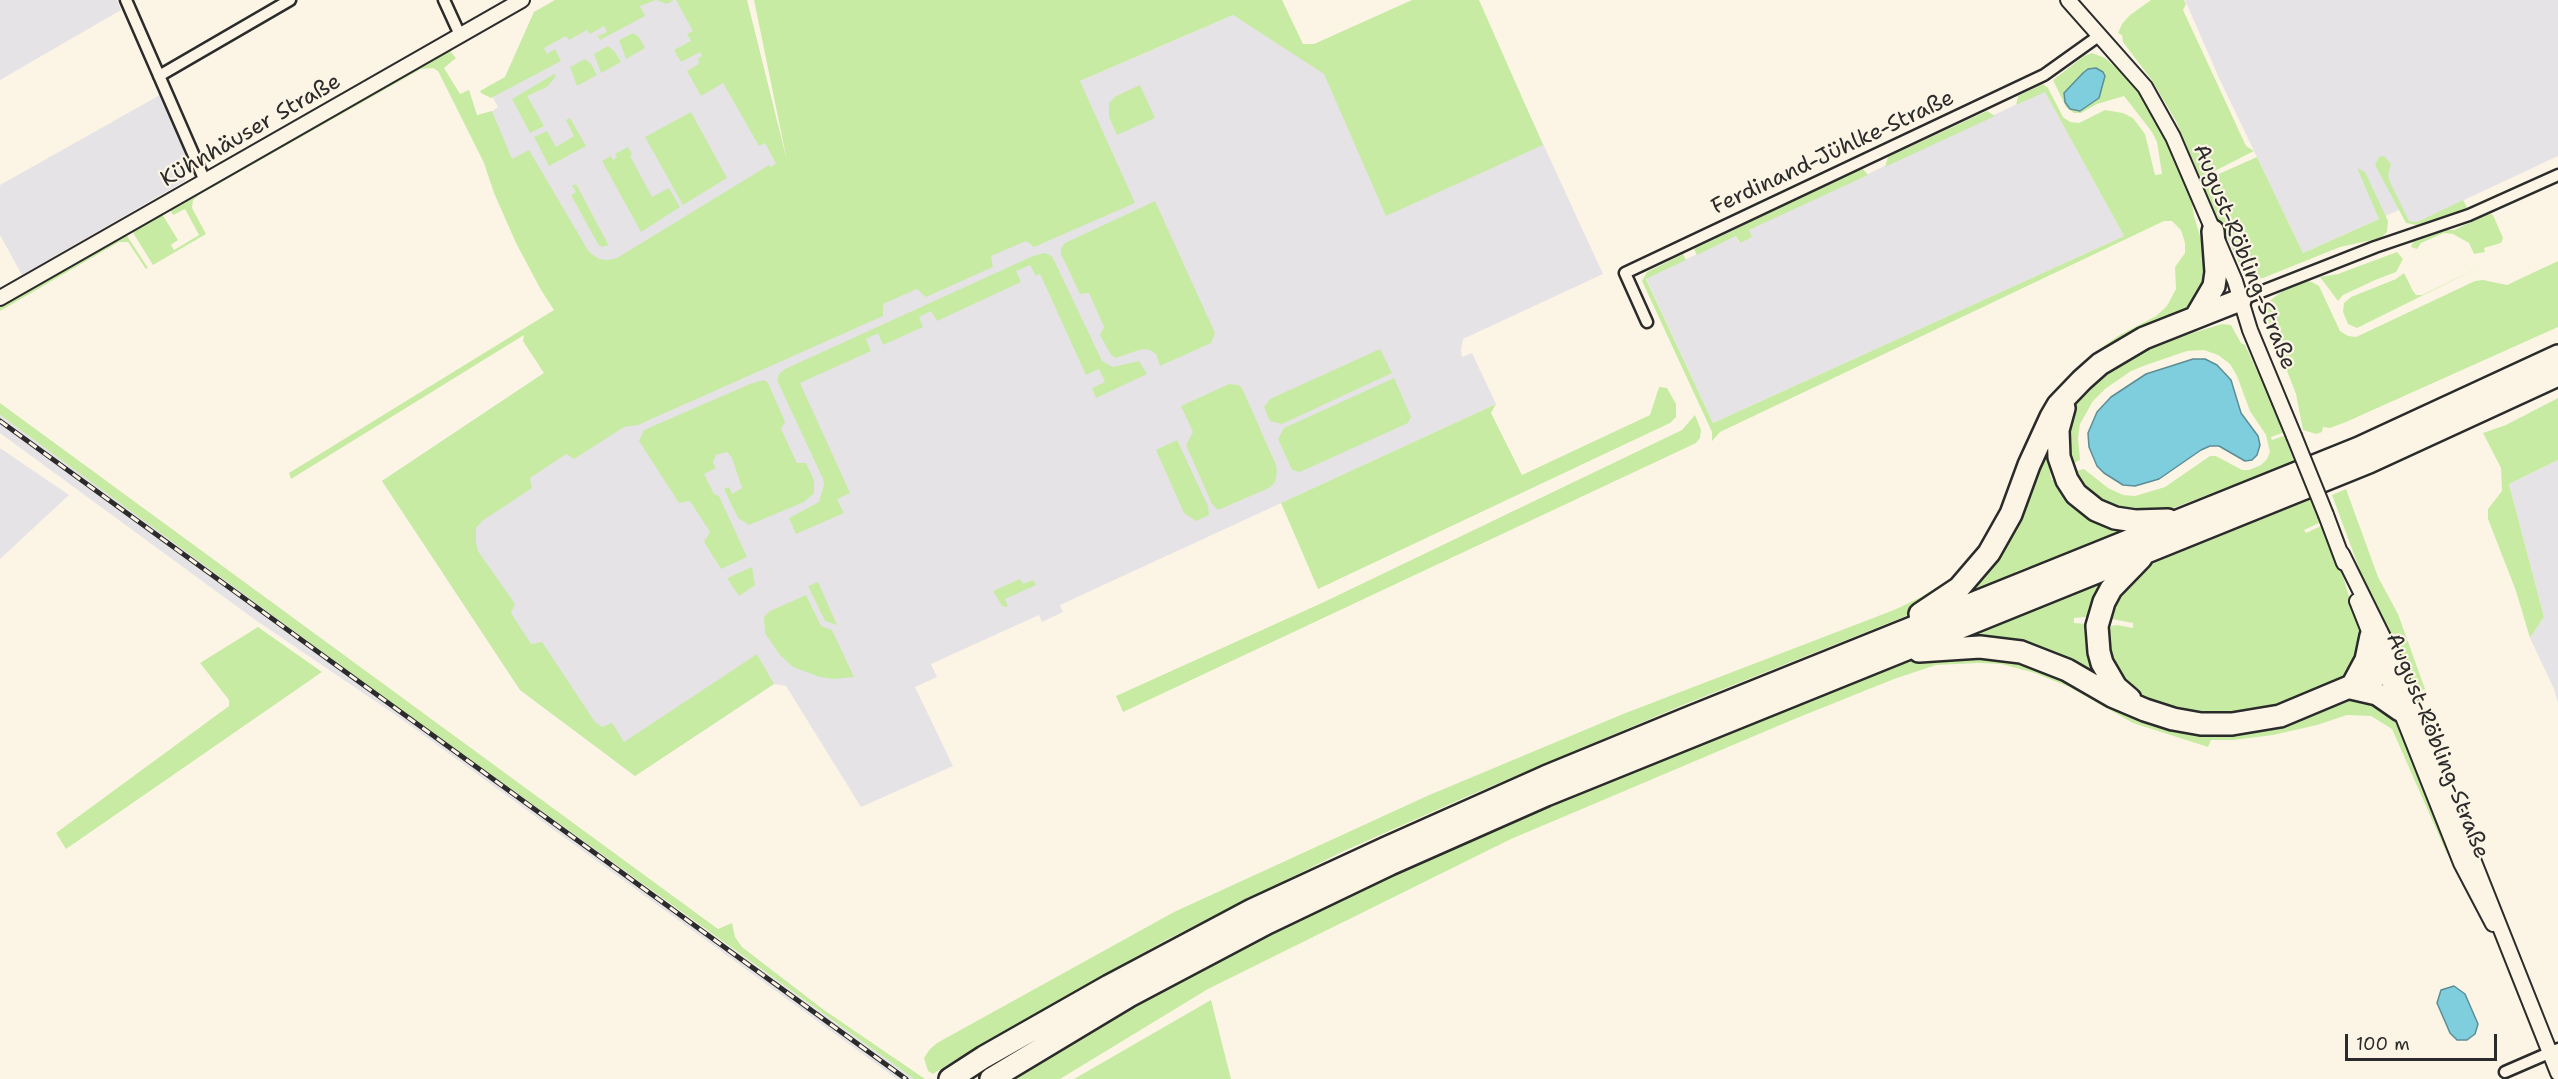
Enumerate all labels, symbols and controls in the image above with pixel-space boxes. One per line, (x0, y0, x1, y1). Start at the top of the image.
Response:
street label: Kühnhäuser Straße (156, 69, 346, 193)
street label: Ferdinand-Jühlke-Straße (1708, 85, 1958, 221)
street label: August-Röbling-Straße (2187, 140, 2301, 374)
street label: August-Röbling-Straße (2380, 629, 2494, 863)
scale bar (2348, 1022, 2500, 1060)
text: 100 m (2356, 1032, 2410, 1056)

